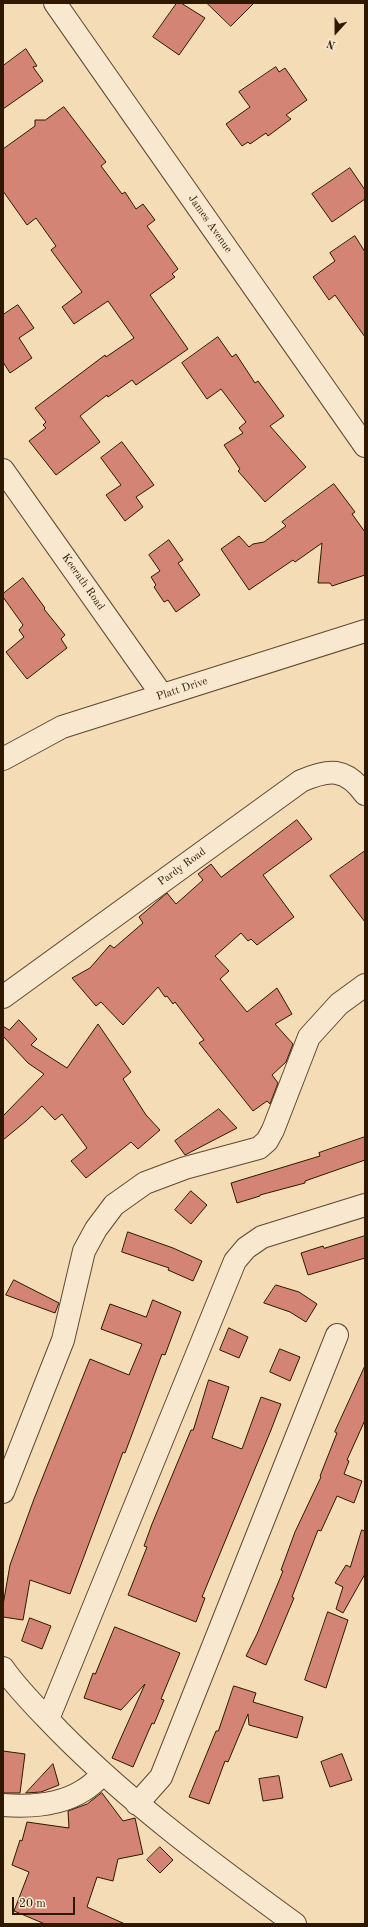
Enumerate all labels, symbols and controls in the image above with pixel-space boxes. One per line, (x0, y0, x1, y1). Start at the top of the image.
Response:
north arrow (316, 12, 356, 52)
text: N (326, 37, 337, 50)
street label: James Avenue (185, 192, 235, 256)
street label: Keerath Road (59, 551, 107, 613)
street label: Platt Drive (155, 675, 209, 703)
street label: Pardy Road (155, 845, 209, 889)
scale bar (14, 1889, 77, 1915)
text: 20 m (19, 1898, 46, 1910)

